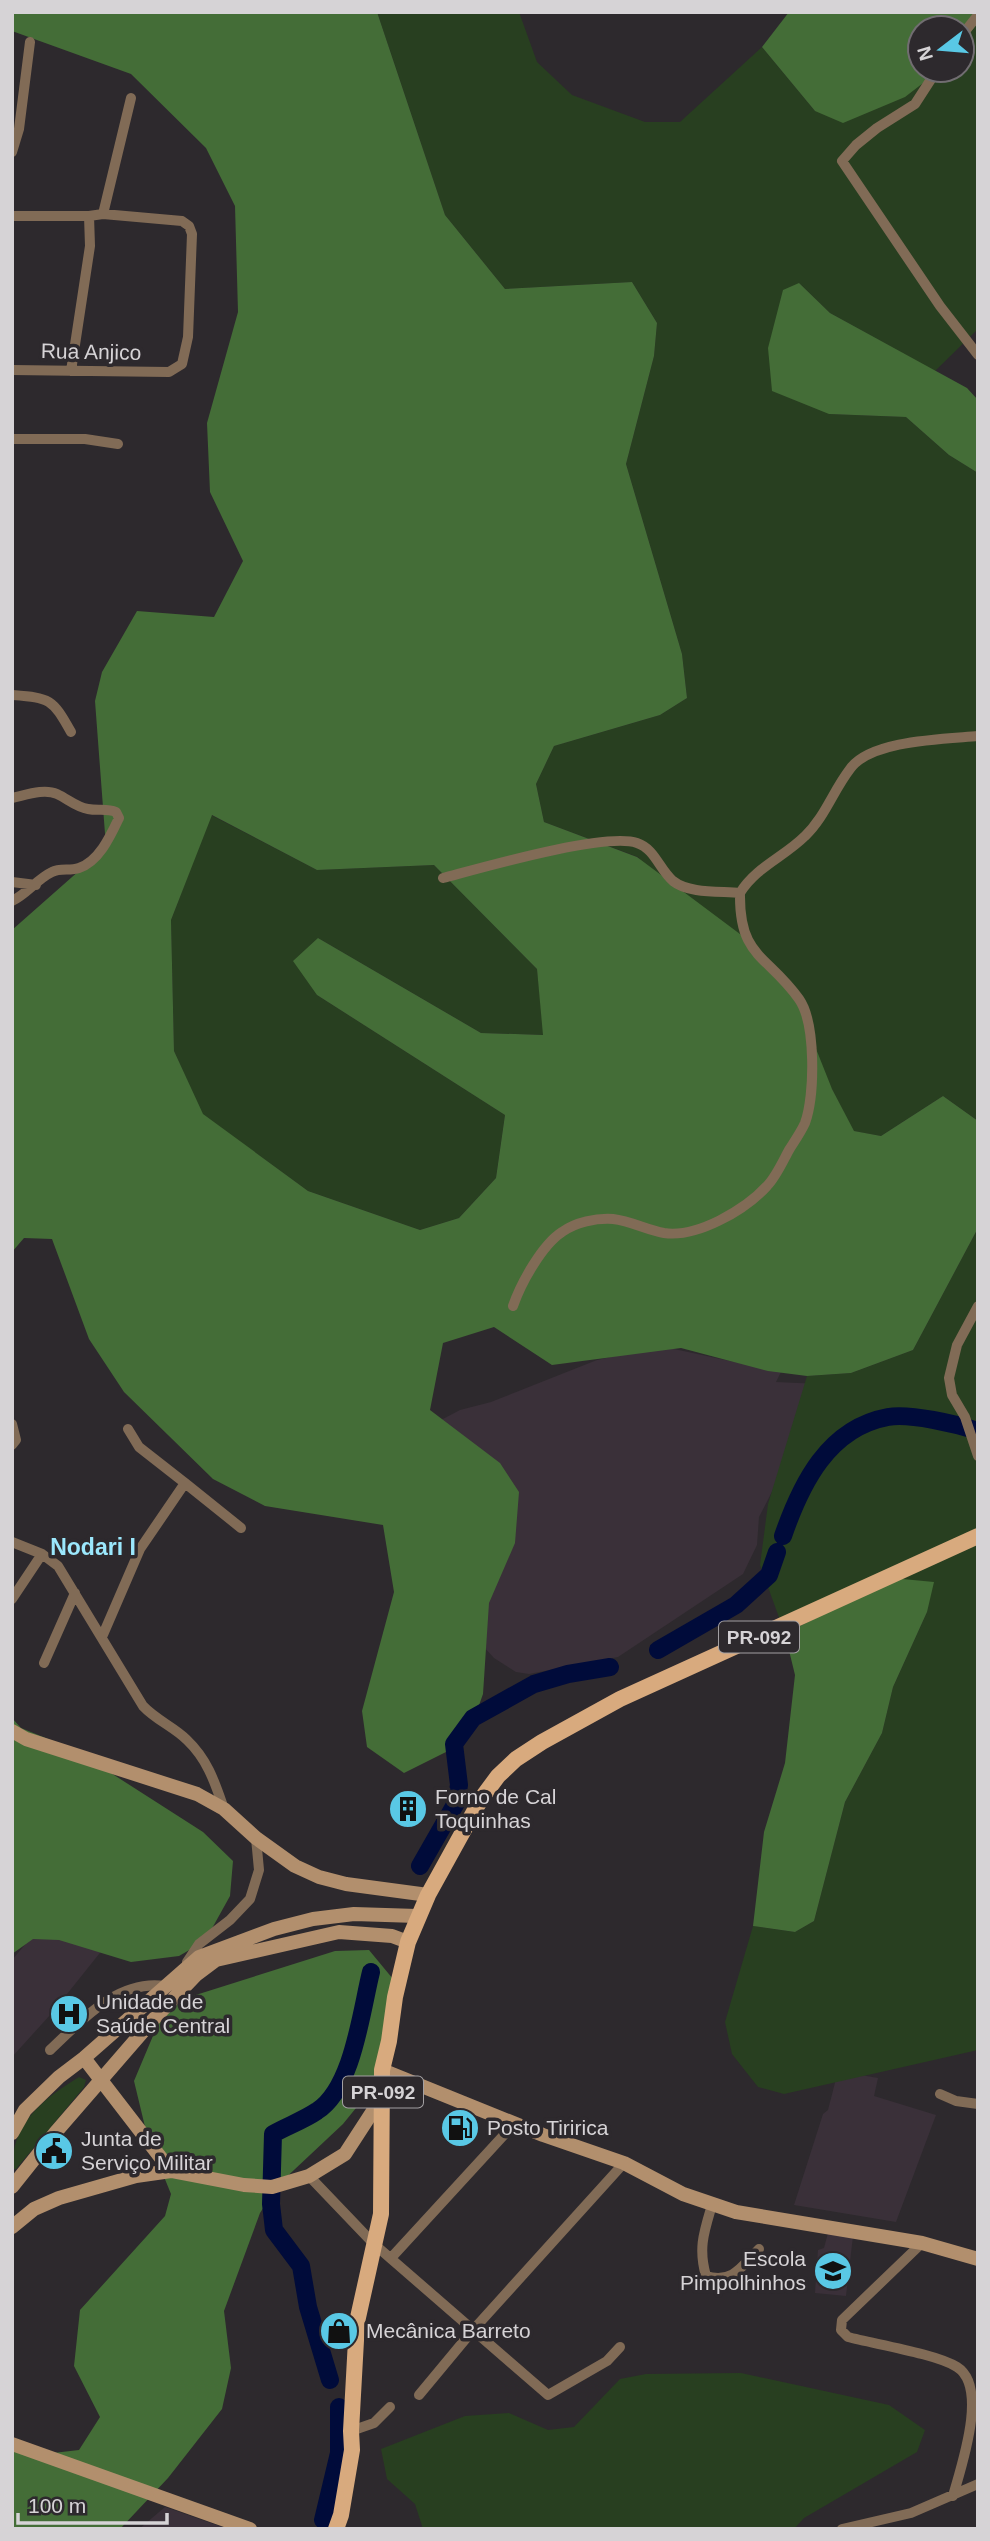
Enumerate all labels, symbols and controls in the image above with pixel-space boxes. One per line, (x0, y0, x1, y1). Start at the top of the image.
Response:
north arrow (906, 14, 976, 84)
text: N (913, 44, 937, 63)
street label: Rua Anjico (41, 339, 141, 364)
district label: Nodari I (50, 1534, 136, 1560)
road number: PR-092 (719, 1622, 799, 1652)
place label: Forno de Cal Toquinhas (435, 1785, 556, 1832)
building icon: Forno de Cal Toquinhas (387, 1788, 429, 1830)
place label: Unidade de Saúde Central (96, 1990, 230, 2037)
hospital icon: Unidade de Saúde Central (48, 1993, 90, 2035)
road number: PR-092 (343, 2076, 423, 2108)
fuel station icon: Posto Tiririca (439, 2107, 481, 2149)
place label: Posto Tiririca (487, 2116, 609, 2139)
place label: Junta de Serviço Militar (81, 2127, 213, 2174)
public building icon: Junta de Serviço Militar (33, 2130, 75, 2172)
place label: Escola Pimpolhinhos (680, 2247, 806, 2294)
school or university icon: Escola Pimpolhinhos (812, 2250, 854, 2292)
shop icon: Mecânica Barreto (318, 2310, 360, 2352)
place label: Mecânica Barreto (366, 2319, 531, 2342)
scale bar (18, 2482, 166, 2526)
text: 100 m (28, 2494, 86, 2517)

